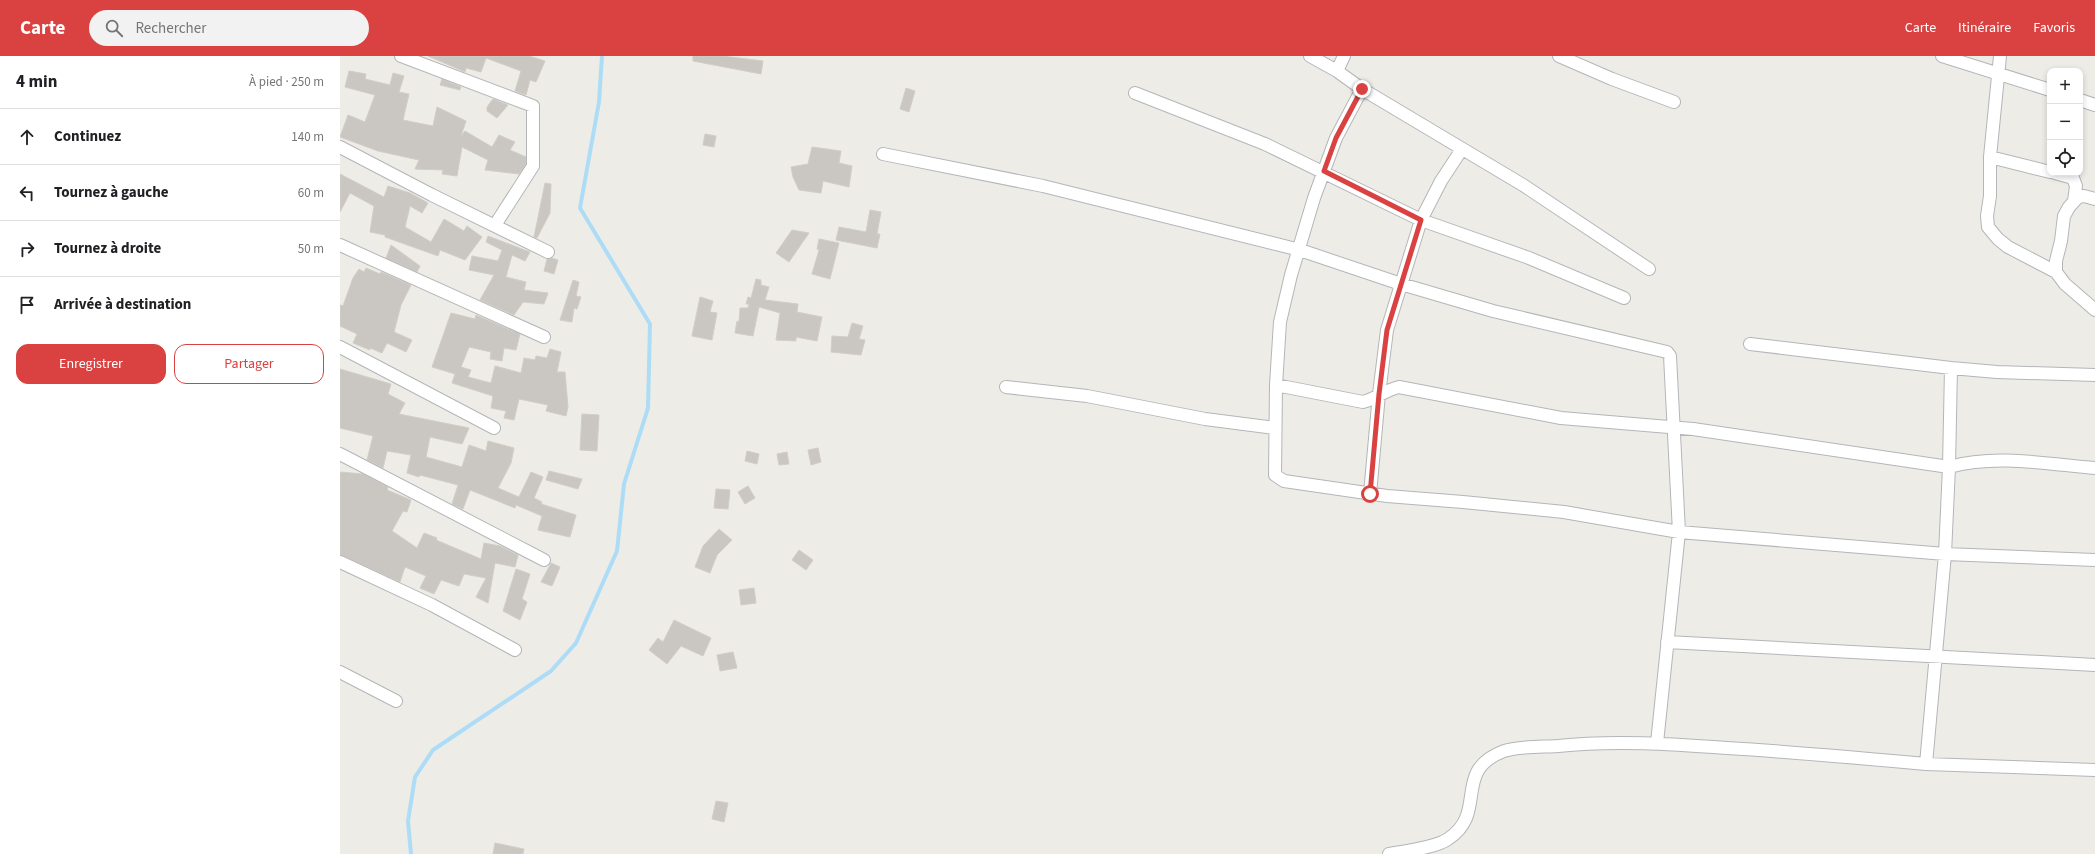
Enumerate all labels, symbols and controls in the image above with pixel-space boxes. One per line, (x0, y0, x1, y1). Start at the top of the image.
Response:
search box (89, 10, 369, 46)
text: Carte (20, 15, 65, 42)
icon: search (103, 17, 125, 39)
text: Rechercher (135, 18, 206, 39)
text: Carte (1905, 18, 1936, 38)
text: Itinéraire (1958, 18, 2011, 38)
text: Favoris (2033, 18, 2075, 38)
map controls (2047, 68, 2083, 176)
button: + (2047, 68, 2083, 104)
text: 4 min (16, 70, 57, 94)
text: À pied · 250 m (249, 73, 324, 91)
route end (1353, 80, 1371, 98)
button: − (2047, 104, 2083, 140)
icon: ahead (16, 126, 38, 148)
text: Continuez (54, 126, 121, 147)
text: 140 m (291, 128, 324, 146)
button: locate (2047, 140, 2083, 176)
icon: left (16, 182, 38, 204)
text: Tournez à gauche (54, 182, 169, 203)
text: 60 m (298, 184, 324, 202)
icon: right (16, 238, 38, 260)
text: Tournez à droite (54, 238, 161, 259)
text: 50 m (298, 240, 324, 258)
icon: arrive (16, 294, 38, 316)
text: Arrivée à destination (54, 294, 191, 315)
button: Enregistrer (16, 344, 166, 384)
button: Partager (174, 344, 324, 384)
route start (1361, 485, 1379, 503)

